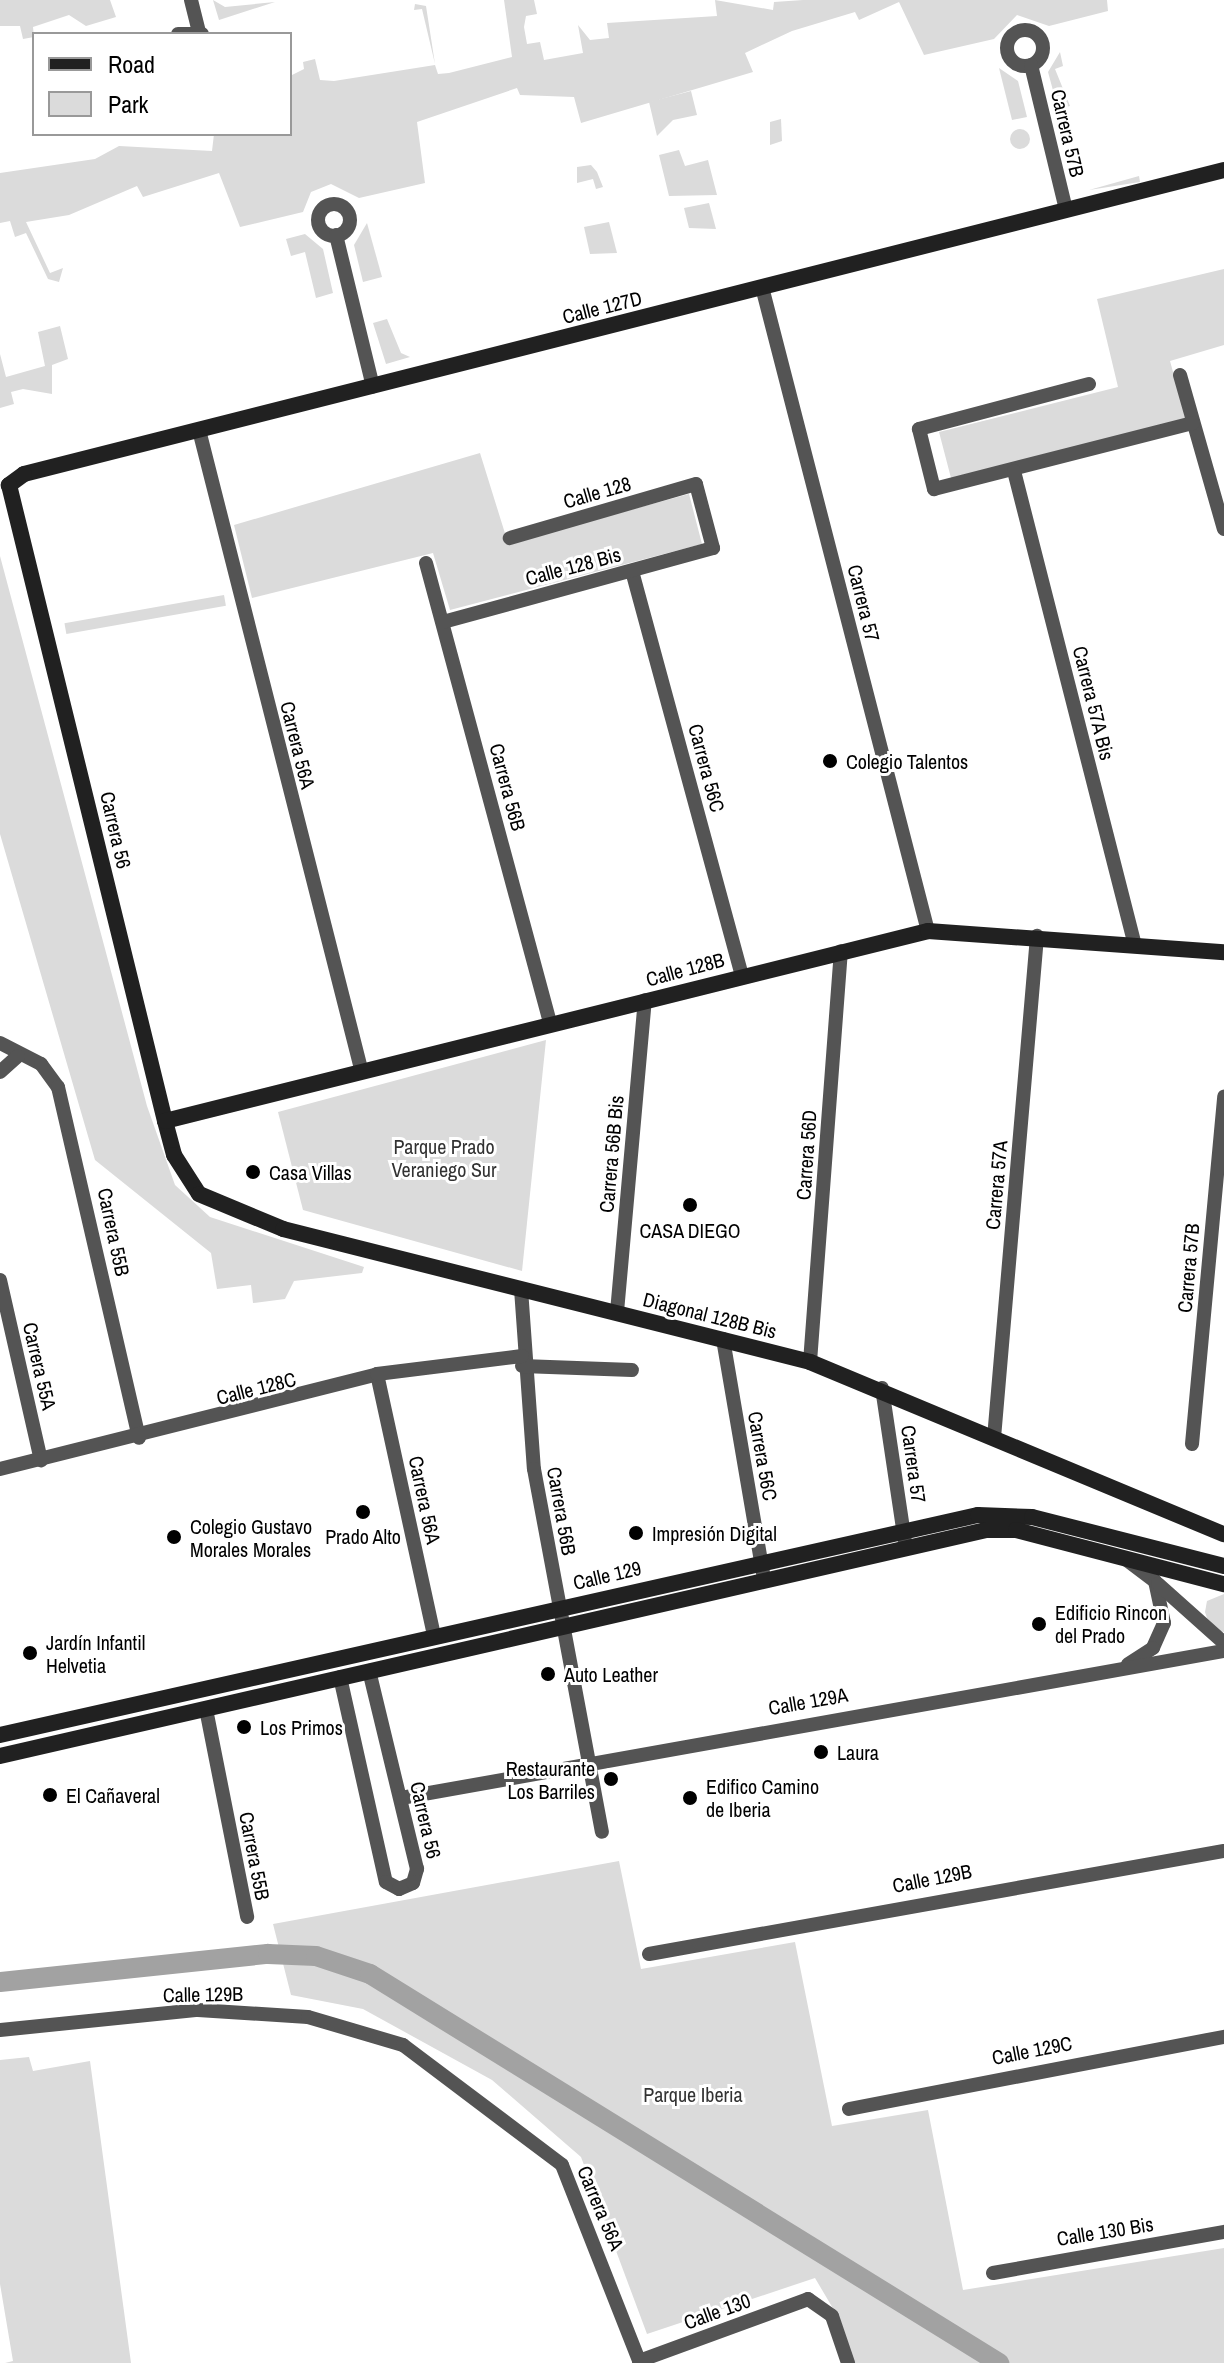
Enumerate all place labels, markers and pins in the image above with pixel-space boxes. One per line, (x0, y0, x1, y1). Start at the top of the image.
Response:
place label: Colegio Talentos (846, 749, 968, 773)
marker: Colegio Talentos (821, 752, 839, 770)
place label: Casa Villas (269, 1160, 352, 1184)
marker: Casa Villas (244, 1163, 262, 1181)
marker: CASA DIEGO (681, 1196, 699, 1214)
place label: CASA DIEGO (639, 1218, 741, 1242)
marker: Prado Alto (354, 1503, 372, 1521)
place label: Colegio Gustavo Morales Morales (190, 1514, 312, 1561)
place label: Impresión Digital (652, 1521, 777, 1545)
place label: Prado Alto (325, 1524, 401, 1548)
marker: Impresión Digital (627, 1524, 645, 1542)
marker: Colegio Gustavo Morales Morales (165, 1528, 183, 1546)
place label: Edificio Rincon del Prado (1055, 1600, 1167, 1647)
marker: Edificio Rincon del Prado (1030, 1615, 1048, 1633)
place label: Jardín Infantil Helvetia (46, 1630, 145, 1677)
marker: Jardín Infantil Helvetia (21, 1644, 39, 1662)
place label: Auto Leather (564, 1662, 658, 1686)
marker: Auto Leather (539, 1665, 557, 1683)
place label: Los Primos (260, 1715, 343, 1739)
marker: Los Primos (235, 1718, 253, 1736)
place label: Laura (837, 1740, 879, 1764)
marker: Laura (812, 1743, 830, 1761)
place label: Restaurante Los Barriles (506, 1756, 595, 1803)
marker: Restaurante Los Barriles (602, 1770, 620, 1788)
place label: Edifico Camino de Iberia (706, 1774, 819, 1821)
place label: El Cañaveral (66, 1783, 160, 1807)
marker: El Cañaveral (41, 1786, 59, 1804)
marker: Edifico Camino de Iberia (681, 1789, 699, 1807)

